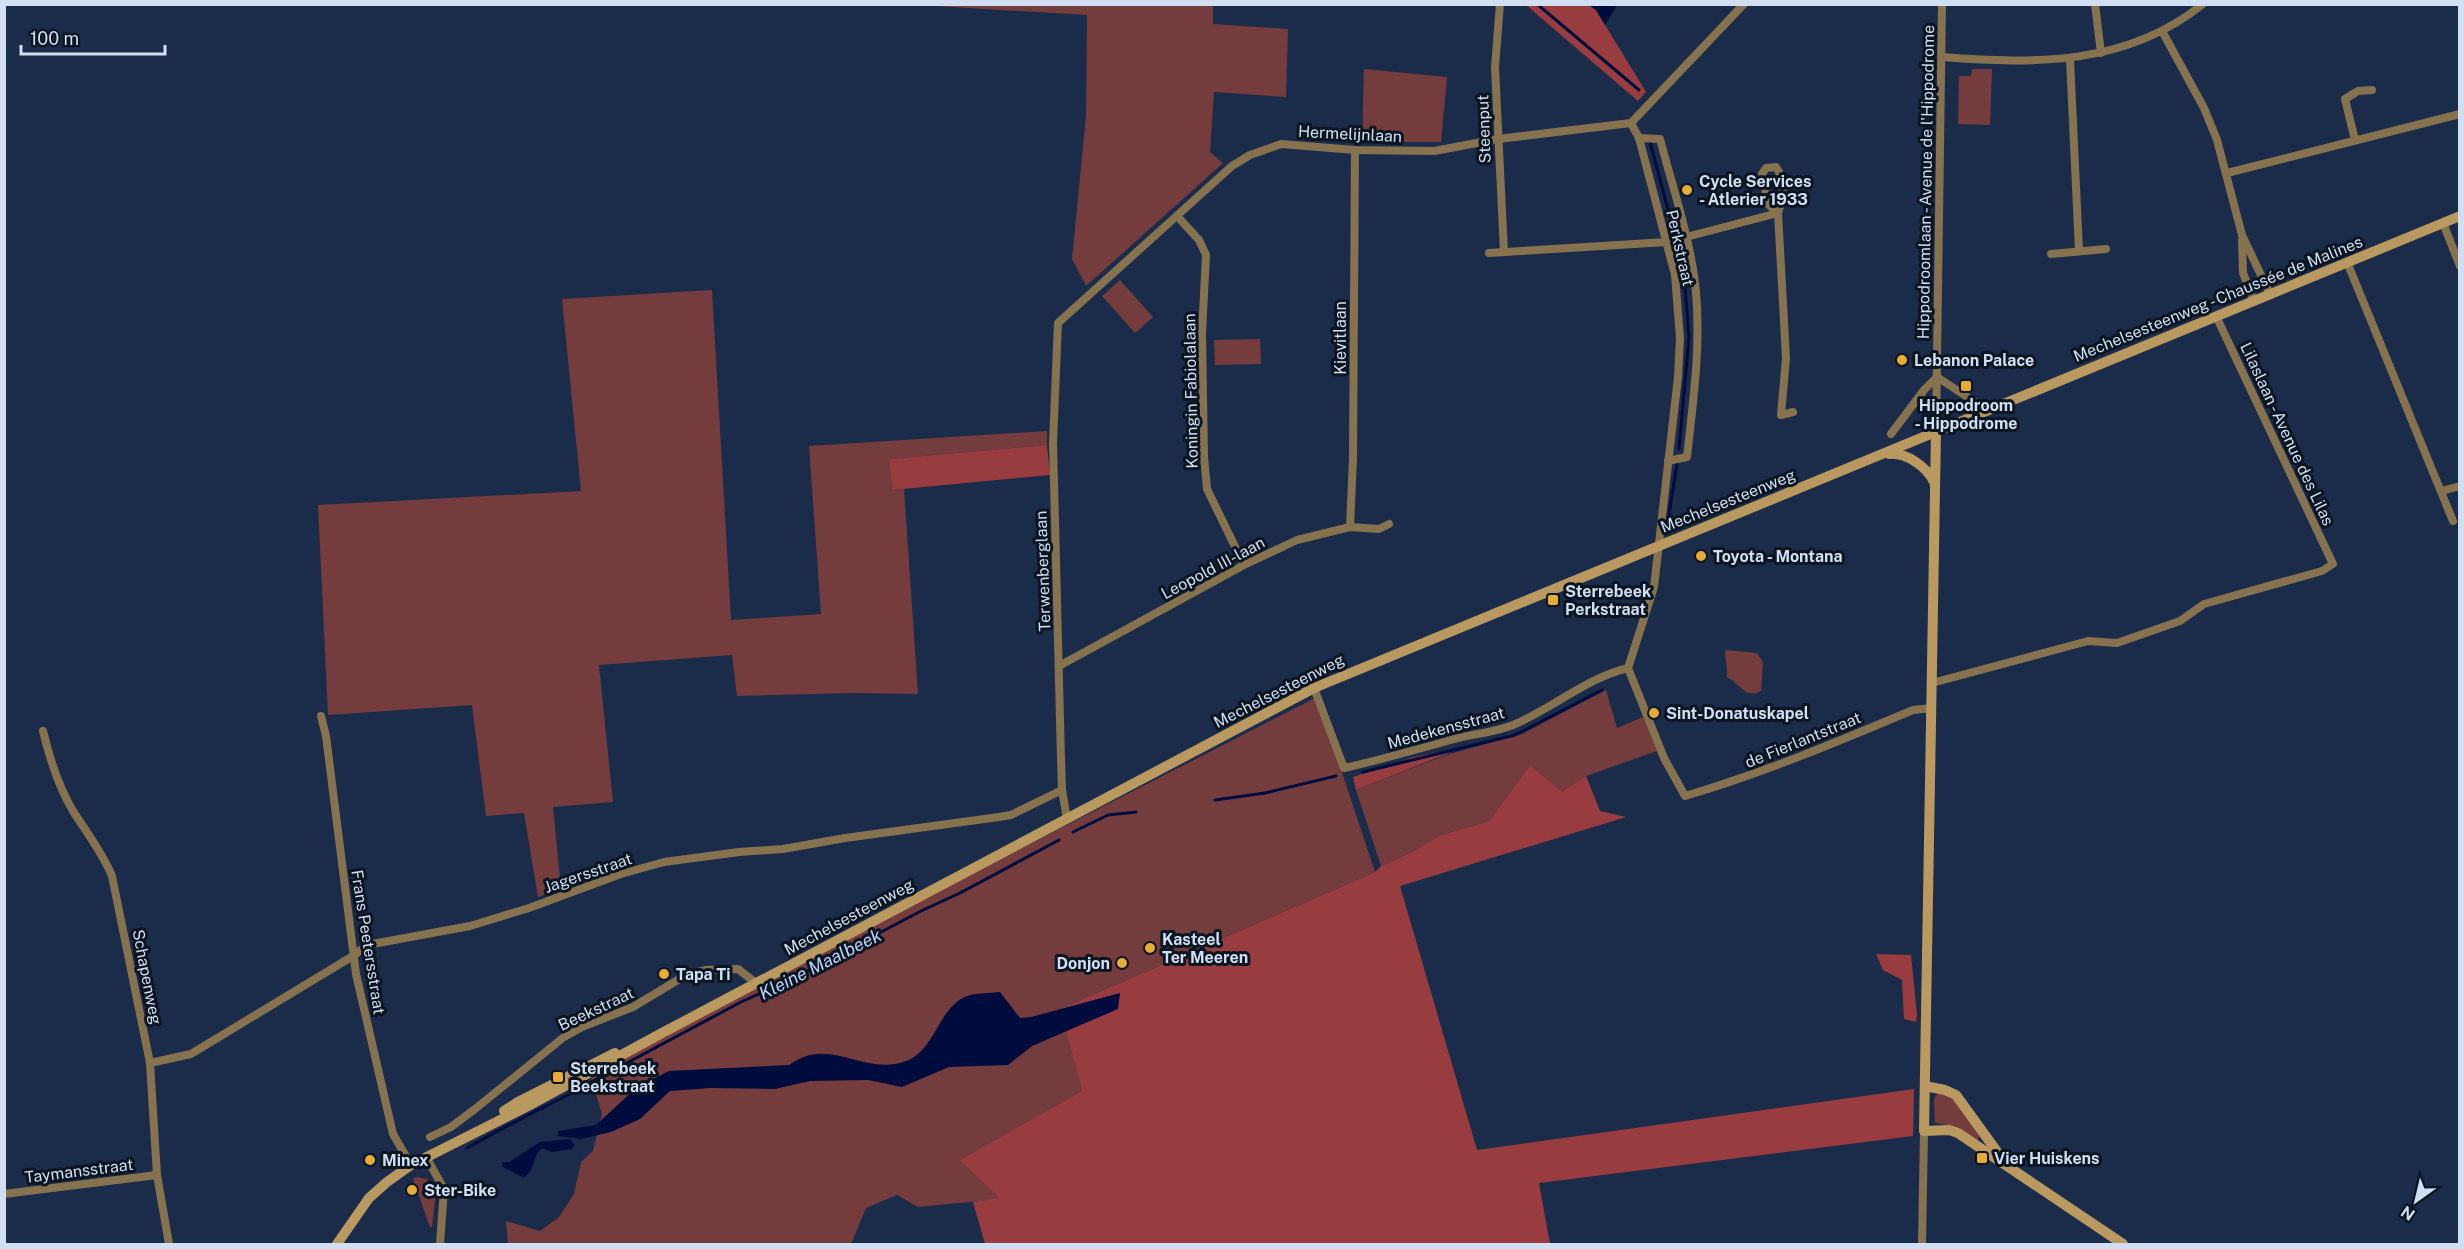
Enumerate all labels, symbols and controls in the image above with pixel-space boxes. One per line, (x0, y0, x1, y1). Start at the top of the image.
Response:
scale bar (21, 18, 165, 56)
street label: Hippodroomlaan - Avenue de l'Hippodrome (1914, 25, 1938, 339)
text: 100 m (30, 28, 79, 49)
street label: Steenput (1473, 94, 1495, 164)
street label: Hermelijnlaan (1297, 122, 1403, 146)
place label: Cycle Services - Atlerier 1933 (1699, 172, 1811, 209)
marker: Cycle Services - Atlerier 1933 (1680, 183, 1694, 197)
street label: Perkstraat (1662, 208, 1698, 288)
street label: Mechelsesteenweg - Chaussée de Malines (2071, 232, 2365, 366)
street label: Kievitlaan (1331, 301, 1350, 375)
street label: Koningin Fabiolalaan (1180, 313, 1202, 469)
street label: Lilaslaan - Avenue des Lilas (2236, 339, 2338, 529)
place label: Lebanon Palace (1914, 351, 2034, 370)
marker: Lebanon Palace (1895, 353, 1909, 367)
marker: Hippodroom - Hippodrome (1959, 379, 1973, 393)
place label: Hippodroom - Hippodrome (1914, 396, 2018, 433)
street label: Mechelsesteenweg (1658, 465, 1798, 537)
street label: Terwenberglaan (1031, 510, 1055, 632)
street label: Leopold III-laan (1158, 533, 1268, 603)
place label: Toyota - Montana (1713, 547, 1843, 566)
marker: Toyota - Montana (1694, 549, 1708, 563)
place label: Sterrebeek Perkstraat (1565, 582, 1651, 619)
marker: Sterrebeek Perkstraat (1546, 593, 1560, 607)
street label: Mechelsesteenweg (1211, 650, 1348, 732)
street label: Medekensstraat (1385, 703, 1507, 753)
place label: Sint-Donatuskapel (1666, 704, 1809, 723)
marker: Sint-Donatuskapel (1647, 706, 1661, 720)
street label: de Fierlantstraat (1742, 708, 1864, 772)
street label: Jagersstraat (542, 849, 634, 897)
street label: Frans Peetersstraat (347, 868, 389, 1016)
street label: Mechelsesteenweg (781, 875, 917, 959)
water label: Kleine Maalbeek (755, 924, 885, 1004)
street label: Schapenweg (128, 928, 166, 1026)
place label: Kasteel Ter Meeren (1162, 930, 1248, 967)
marker: Kasteel Ter Meeren (1143, 941, 1157, 955)
place label: Donjon (1056, 954, 1110, 973)
marker: Donjon (1115, 956, 1129, 970)
place label: Tapa Ti (676, 965, 730, 984)
marker: Tapa Ti (657, 967, 671, 981)
street label: Beekstraat (555, 983, 637, 1035)
place label: Sterrebeek Beekstraat (570, 1059, 656, 1096)
marker: Sterrebeek Beekstraat (551, 1070, 565, 1084)
place label: Vier Huiskens (1994, 1149, 2099, 1168)
place label: Minex (382, 1151, 429, 1170)
marker: Vier Huiskens (1975, 1151, 1989, 1165)
marker: Minex (363, 1153, 377, 1167)
street label: Taymansstraat (24, 1155, 134, 1187)
north arrow (2386, 1171, 2446, 1231)
place label: Ster-Bike (424, 1181, 496, 1200)
marker: Ster-Bike (405, 1183, 419, 1197)
text: N (2397, 1202, 2418, 1224)

